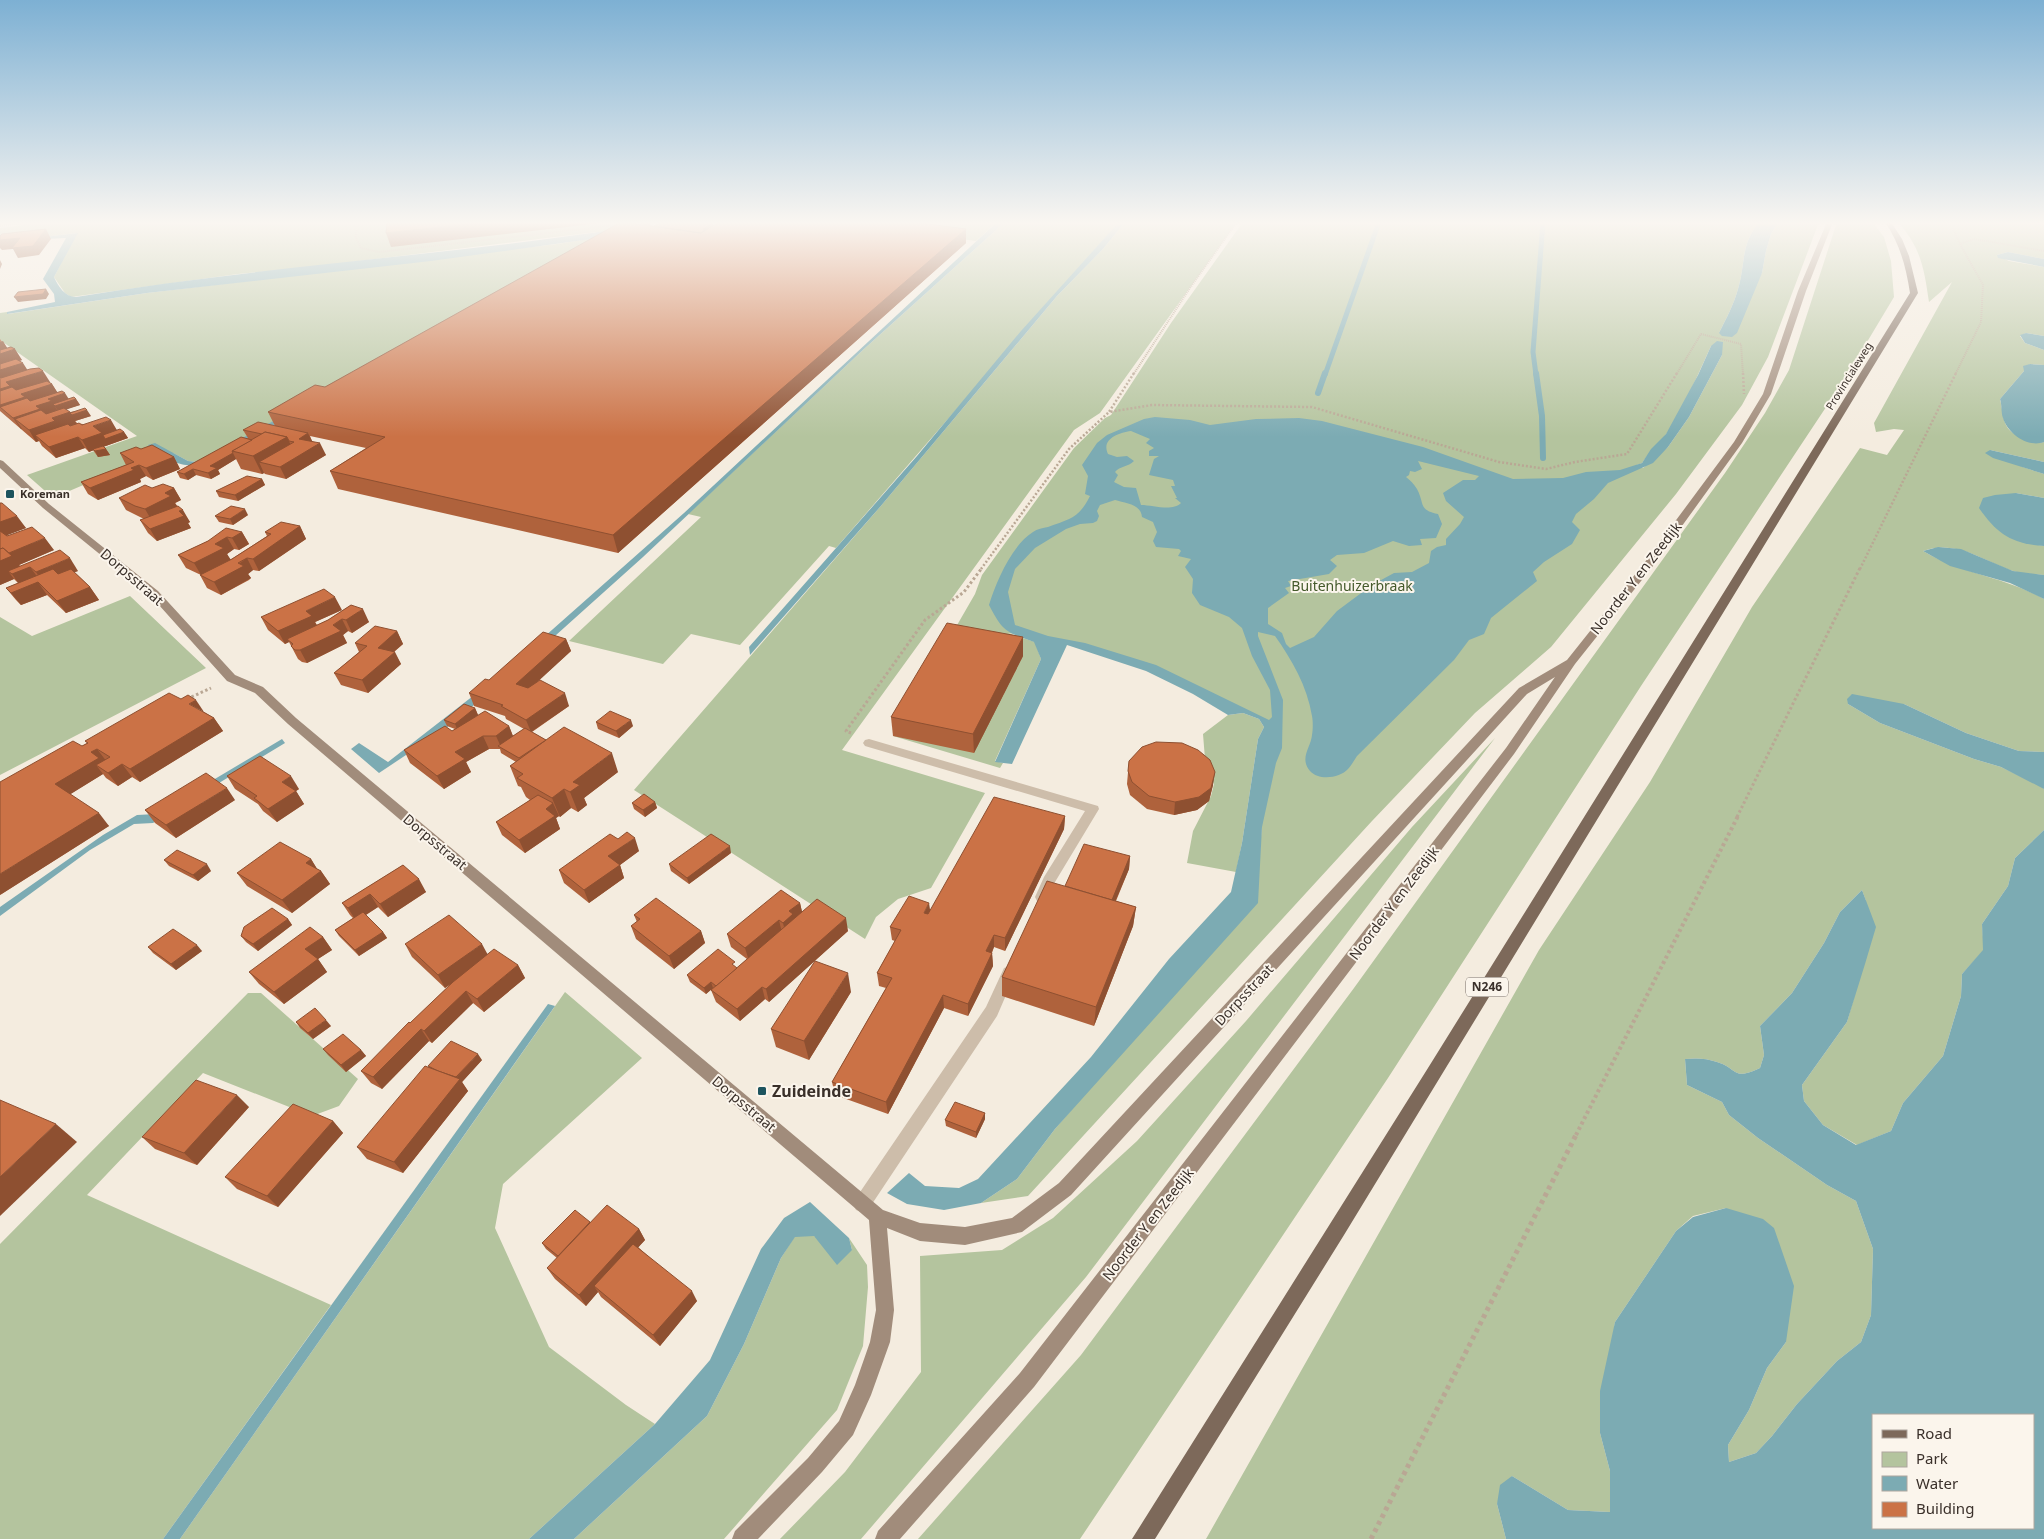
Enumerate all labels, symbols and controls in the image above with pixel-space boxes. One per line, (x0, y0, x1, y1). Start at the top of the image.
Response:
street label: Provincialeweg (1822, 339, 1875, 413)
place label: Koreman (20, 486, 70, 501)
marker: Koreman (4, 488, 16, 500)
street label: Noorder Y en Zeedijk (1586, 517, 1686, 638)
street label: Dorpsstraat (97, 544, 168, 609)
park label: Buitenhuizerbraak (1291, 576, 1413, 595)
street label: Dorpsstraat (399, 809, 471, 874)
street label: Noorder Y en Zeedijk (1345, 842, 1443, 963)
street label: Dorpsstraat (1210, 960, 1277, 1030)
road number: N246 (1466, 978, 1508, 996)
street label: Dorpsstraat (708, 1071, 780, 1136)
place label: Zuideinde (772, 1080, 851, 1102)
marker: Zuideinde (756, 1085, 768, 1097)
street label: Noorder Y en Zeedijk (1098, 1163, 1198, 1284)
legend (1872, 1414, 2034, 1529)
text: Road (1916, 1423, 1952, 1443)
text: Park (1916, 1448, 1948, 1468)
text: Water (1916, 1473, 1958, 1493)
text: Building (1916, 1498, 1974, 1518)

